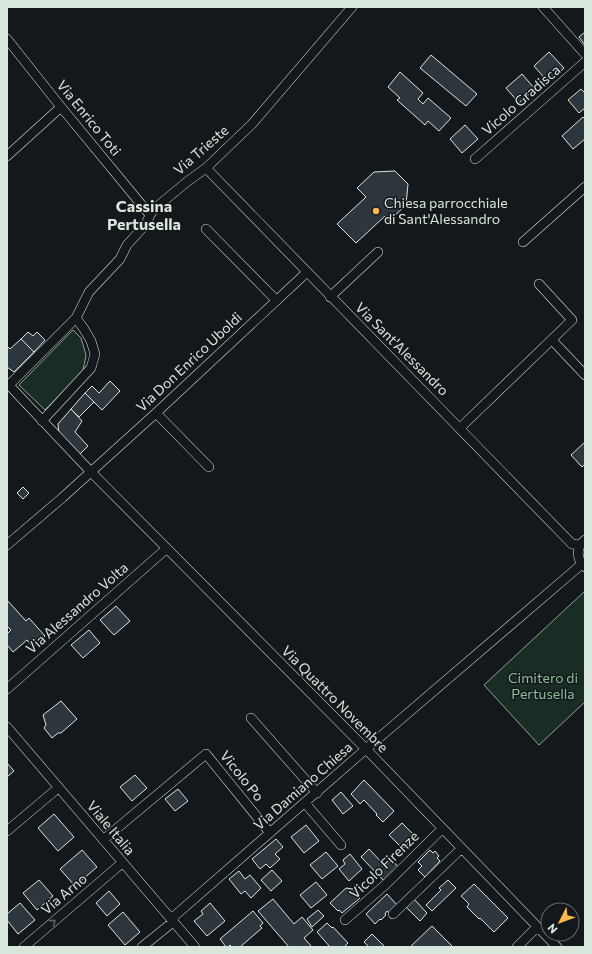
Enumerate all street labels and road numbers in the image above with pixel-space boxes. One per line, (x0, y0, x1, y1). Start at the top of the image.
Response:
street label: Vicolo Gradisca (478, 61, 563, 138)
street label: Via Enrico Toti (54, 77, 125, 159)
street label: Via Trieste (170, 121, 232, 178)
street label: Via Sant'Alessandro (352, 298, 453, 399)
street label: Via Don Enrico Uboldi (132, 308, 245, 415)
street label: Via Alessandro Volta (22, 559, 131, 657)
street label: Via Quattro Novembre (278, 642, 392, 756)
street label: Via Damiano Chiesa (250, 738, 356, 833)
street label: Vicolo Po (217, 747, 268, 804)
street label: Viale Italia (84, 797, 139, 858)
street label: Vicolo Firenze (345, 827, 422, 902)
street label: Via Arno (37, 869, 90, 918)

